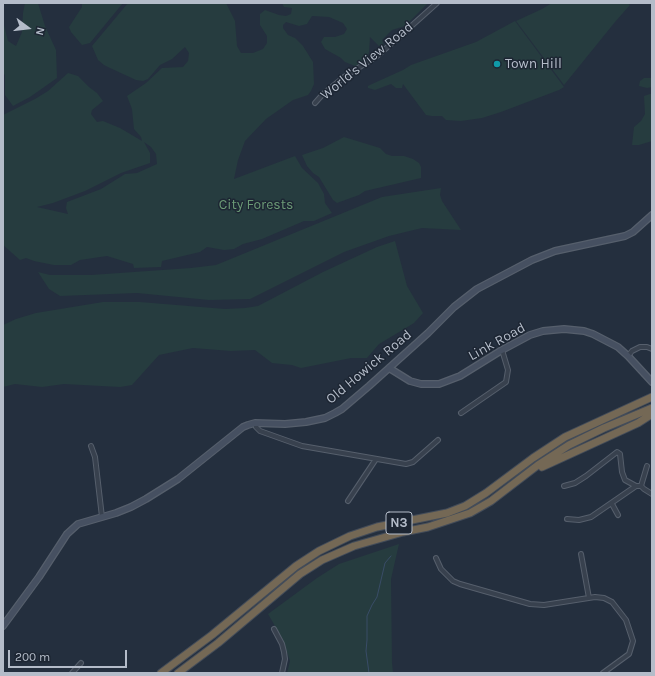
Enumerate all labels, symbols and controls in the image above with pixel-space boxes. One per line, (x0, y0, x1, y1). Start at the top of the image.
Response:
north arrow (8, 8, 48, 48)
street label: World's View Road (317, 18, 417, 104)
text: N (33, 26, 47, 37)
place label: Town Hill (505, 56, 562, 72)
marker: Town Hill (492, 59, 502, 69)
park label: City Forests (219, 197, 293, 213)
street label: Link Road (466, 319, 528, 365)
street label: Old Howick Road (323, 326, 415, 408)
road number: N3 (386, 512, 412, 534)
scale bar (10, 642, 129, 668)
text: 200 m (15, 650, 50, 664)

